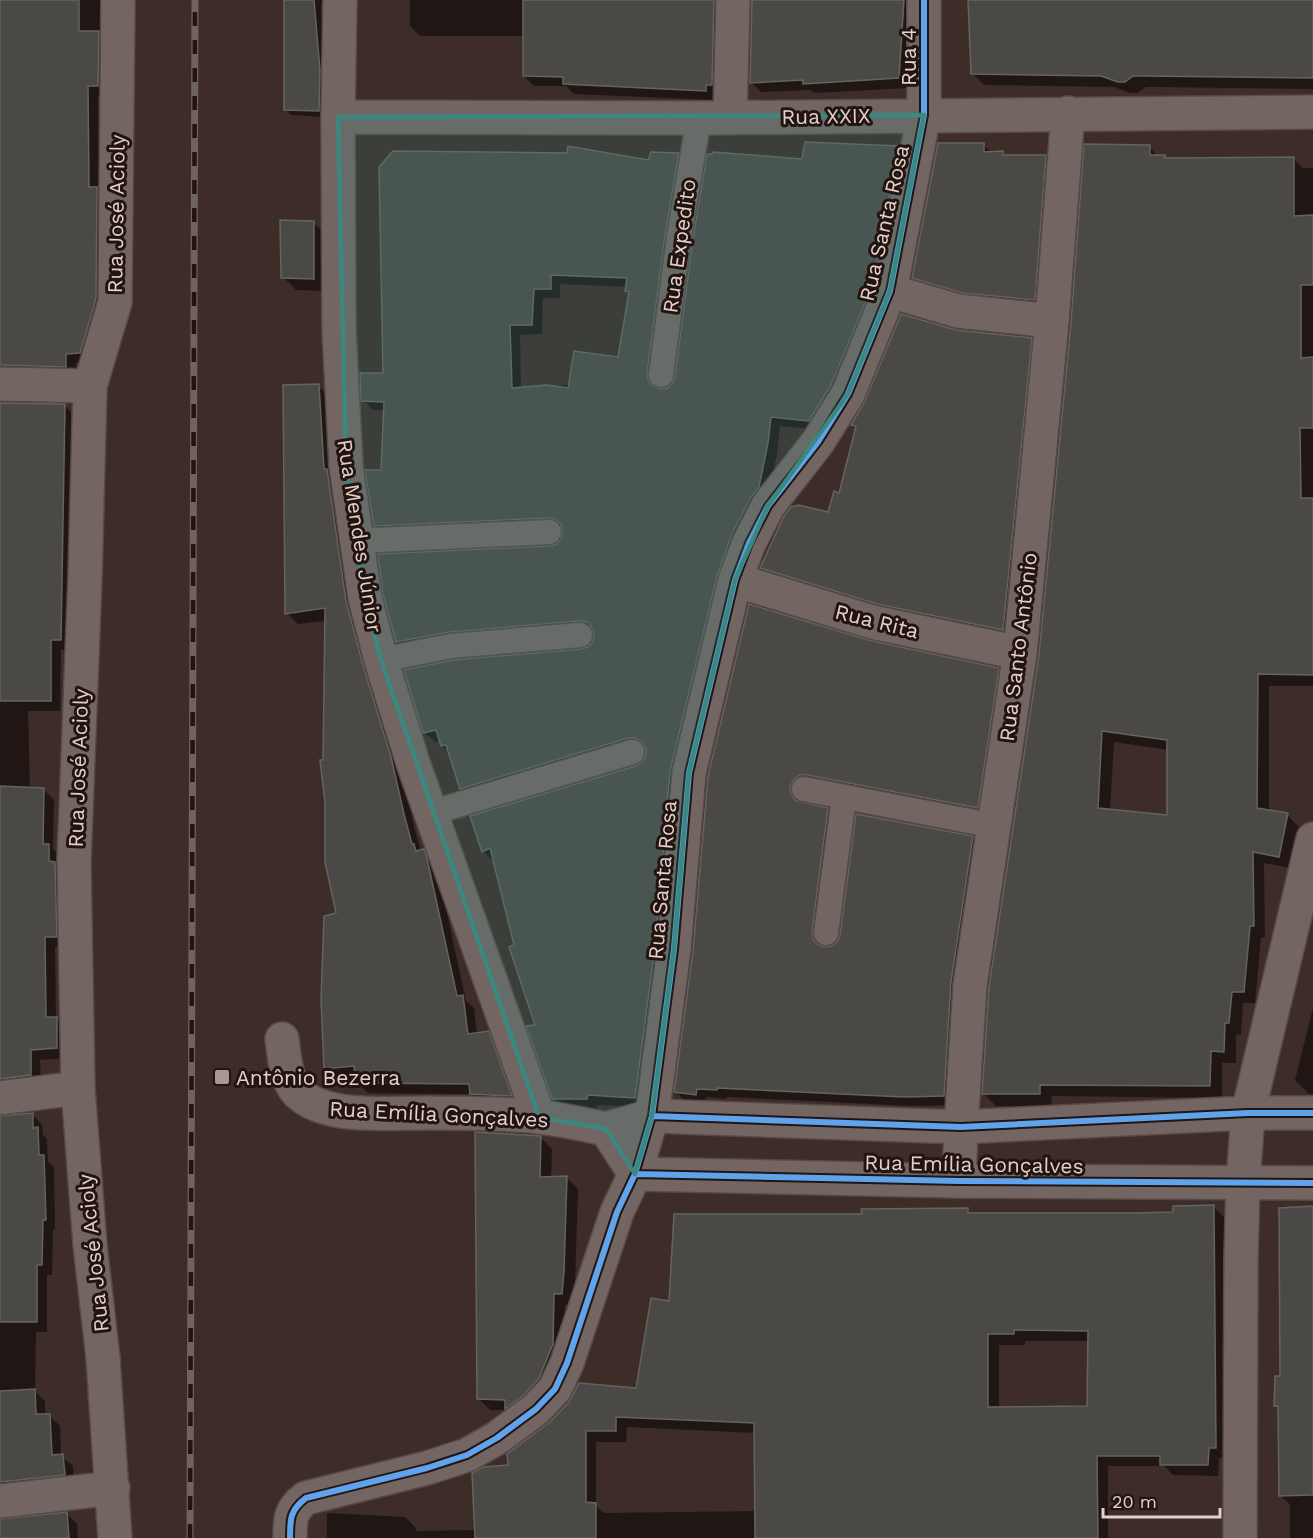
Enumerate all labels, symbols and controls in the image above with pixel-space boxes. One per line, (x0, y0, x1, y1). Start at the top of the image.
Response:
street label: Rua 4 (896, 28, 921, 86)
street label: Rua XXIX (781, 103, 871, 129)
street label: Rua José Acioly (102, 134, 130, 294)
street label: Rua Santa Rosa (854, 142, 914, 304)
street label: Rua Expedito (657, 177, 701, 315)
street label: Rua Mendes Júnior (332, 437, 388, 635)
street label: Rua Santo Antônio (994, 551, 1042, 743)
street label: Rua Rita (833, 599, 922, 643)
street label: Rua José Acioly (63, 688, 93, 848)
street label: Rua Santa Rosa (643, 799, 681, 961)
place label: Antônio Bezerra (236, 1065, 400, 1090)
marker: Antônio Bezerra (213, 1068, 231, 1086)
street label: Rua Emília Gonçalves (329, 1096, 549, 1132)
street label: Rua Emília Gonçalves (864, 1150, 1084, 1178)
street label: Rua José Acioly (72, 1173, 114, 1333)
scale bar (1103, 1481, 1220, 1519)
text: 20 m (1112, 1491, 1157, 1512)

